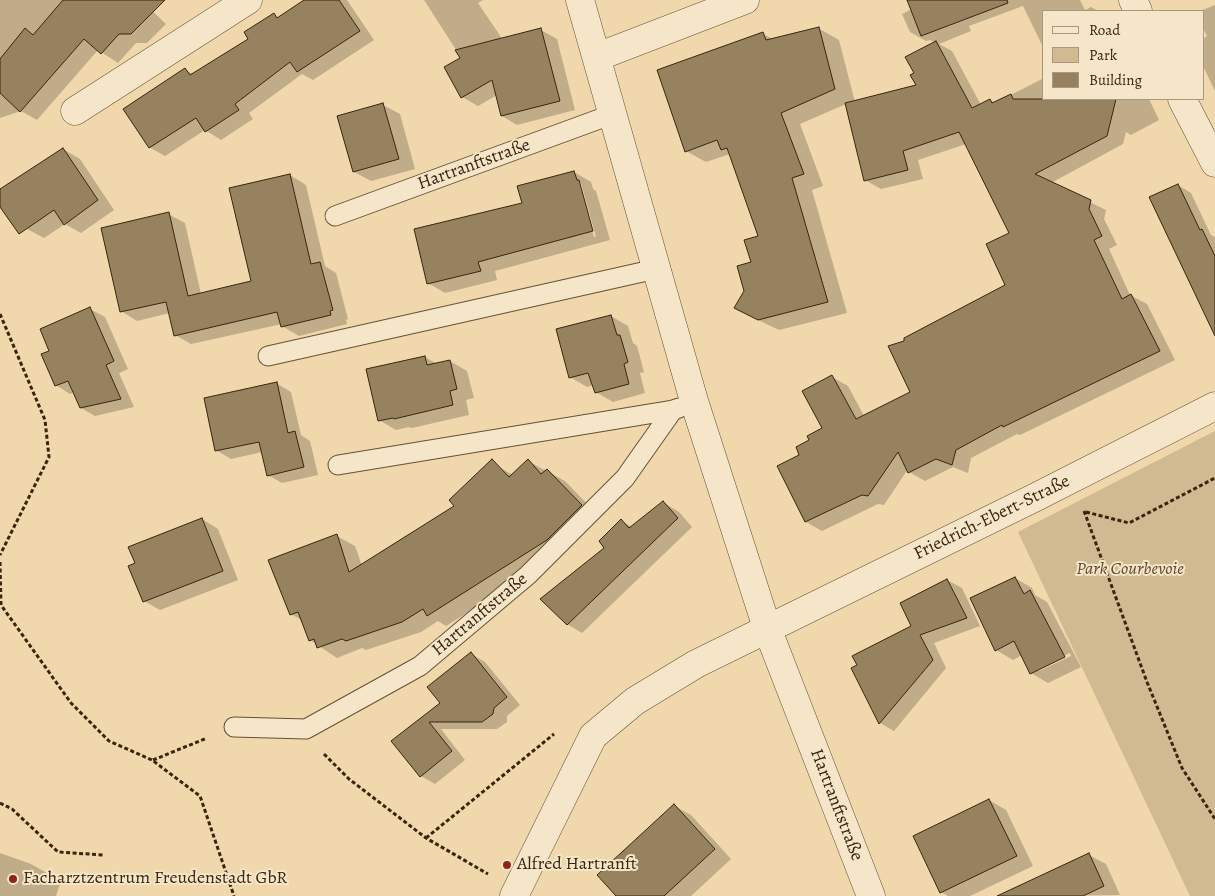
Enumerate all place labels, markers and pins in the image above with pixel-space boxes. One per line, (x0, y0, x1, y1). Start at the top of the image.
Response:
place label: Alfred Hartranft (517, 854, 637, 876)
marker: Alfred Hartranft (501, 859, 513, 871)
place label: Facharztzentrum Freudenstadt GbR (23, 868, 287, 890)
marker: Facharztzentrum Freudenstadt GbR (7, 873, 19, 885)

